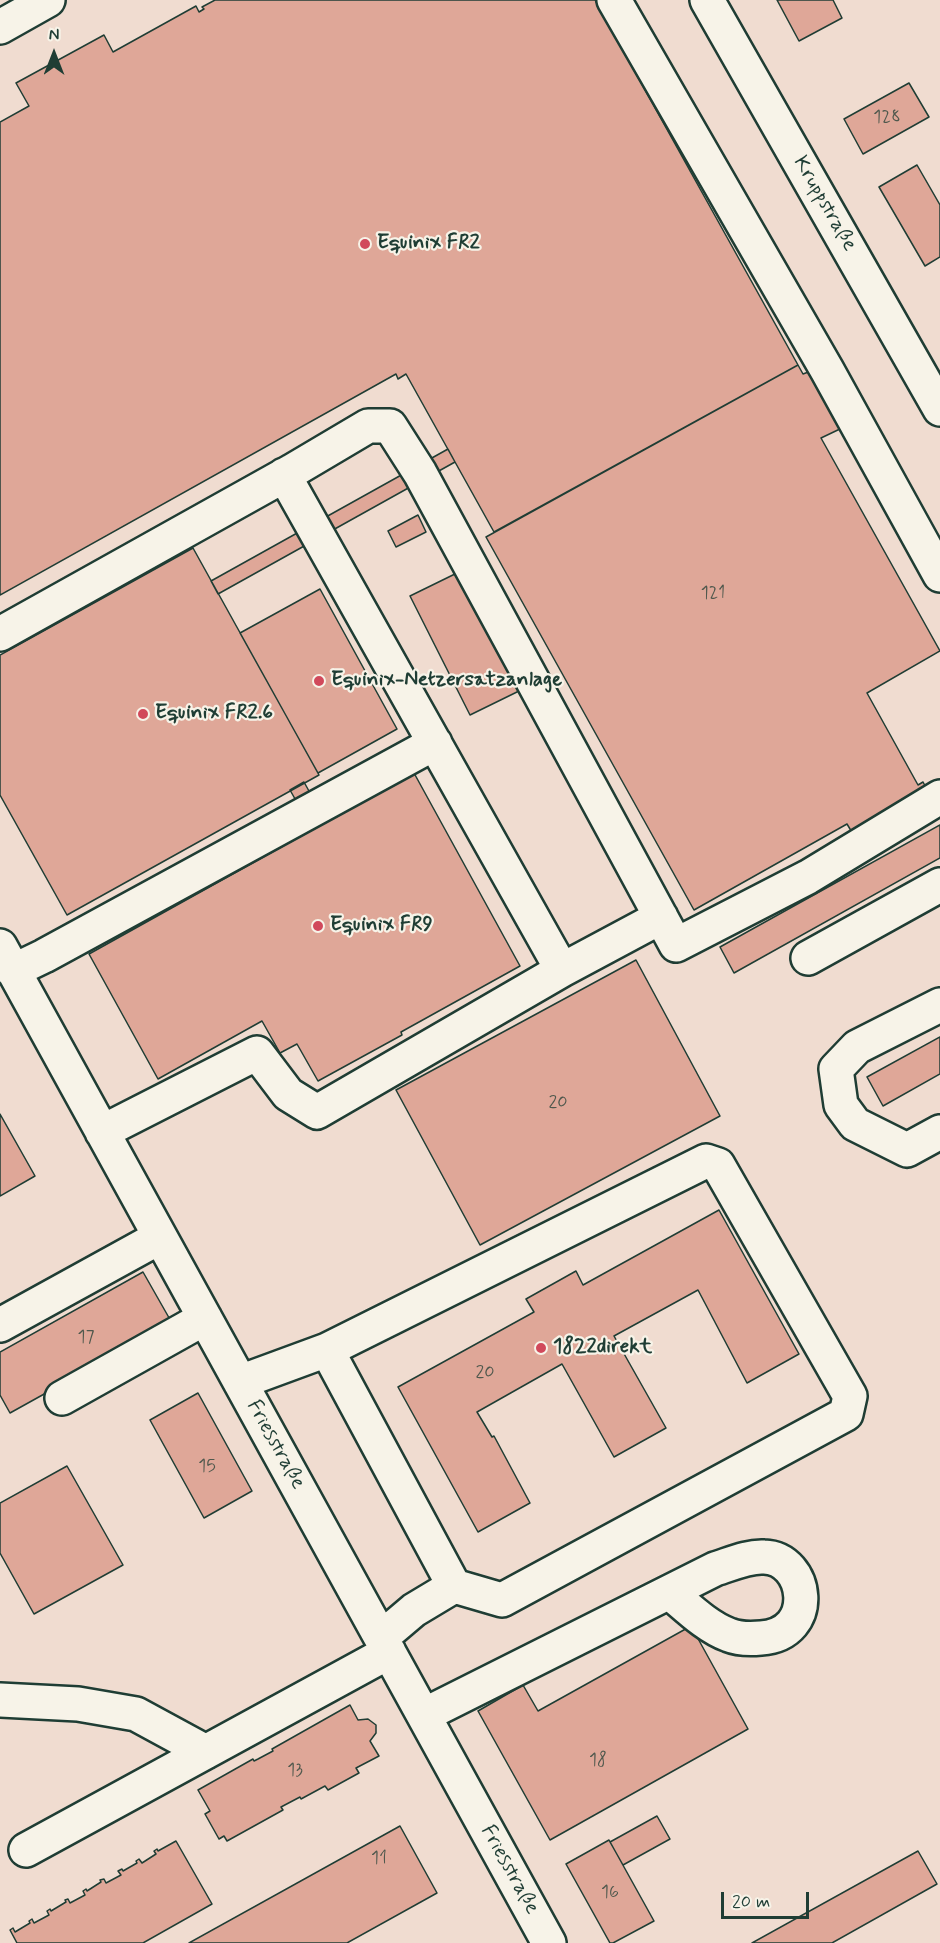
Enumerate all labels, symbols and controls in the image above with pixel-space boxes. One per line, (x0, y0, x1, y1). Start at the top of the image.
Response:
north arrow (24, 24, 84, 84)
text: N (49, 25, 59, 46)
house number: 128 (873, 107, 901, 129)
street label: Kruppstraße (787, 152, 861, 256)
place label: Equinix FR2 (377, 231, 480, 257)
marker: Equinix FR2 (358, 237, 372, 251)
house number: 121 (701, 583, 725, 605)
place label: Equinix-Netzersatzanlage (331, 668, 562, 694)
marker: Equinix-Netzersatzanlage (312, 674, 326, 688)
place label: Equinix FR2.6 (155, 701, 273, 727)
marker: Equinix FR2.6 (136, 707, 150, 721)
place label: Equinix FR9 (330, 913, 433, 939)
marker: Equinix FR9 (311, 919, 325, 933)
house number: 20 (548, 1092, 568, 1114)
house number: 17 (77, 1327, 95, 1349)
place label: 1822direkt (553, 1335, 652, 1361)
marker: 1822direkt (534, 1341, 548, 1355)
house number: 20 (475, 1362, 495, 1384)
street label: Friesstraße (240, 1396, 310, 1494)
house number: 15 (198, 1456, 216, 1478)
house number: 18 (589, 1750, 607, 1772)
house number: 13 (287, 1760, 303, 1782)
street label: Friesstraße (474, 1821, 544, 1919)
house number: 11 (371, 1848, 387, 1870)
scale bar (724, 1880, 812, 1918)
house number: 16 (601, 1882, 619, 1904)
text: 20 m (732, 1890, 770, 1914)

